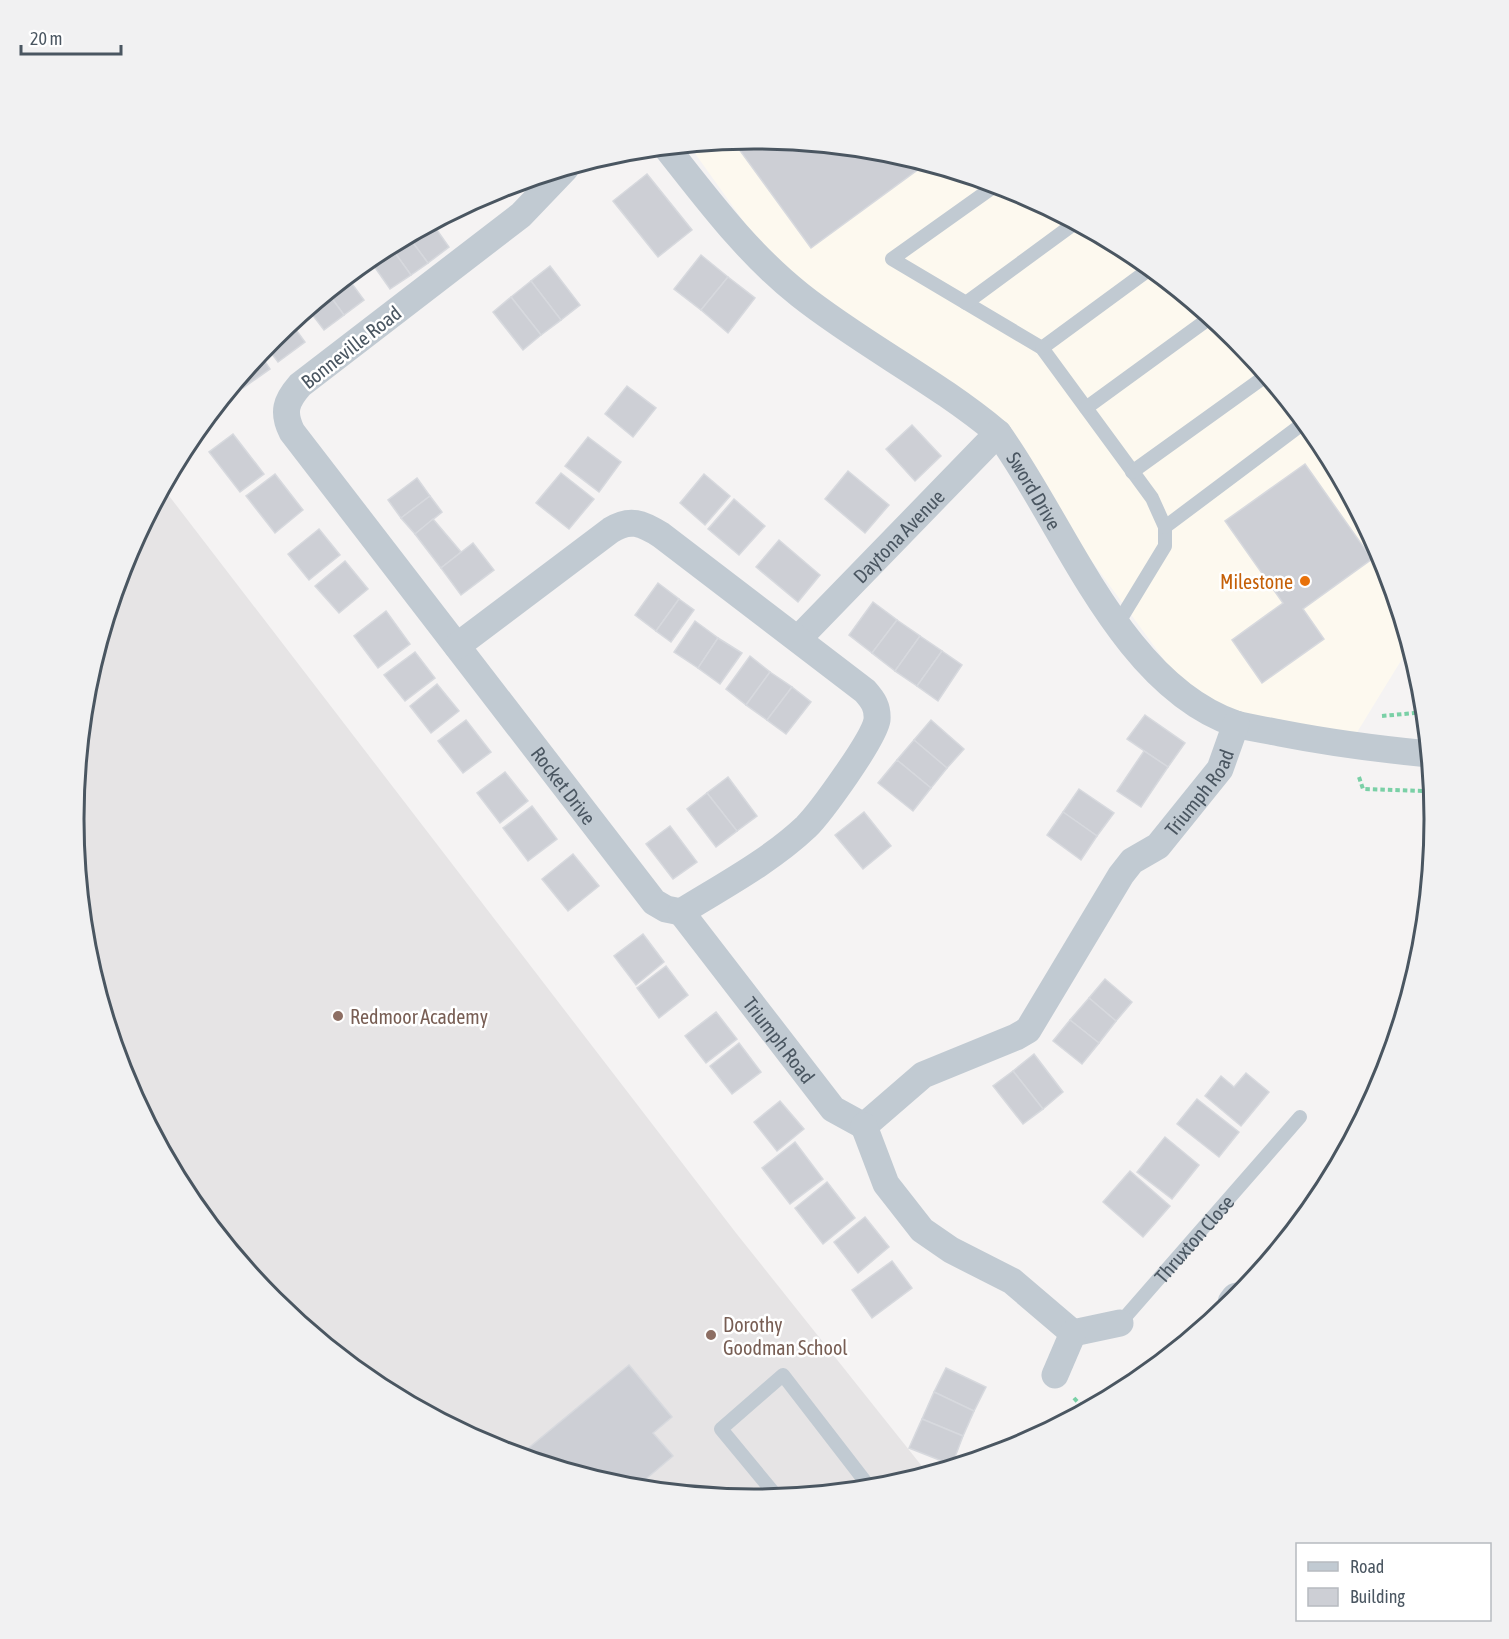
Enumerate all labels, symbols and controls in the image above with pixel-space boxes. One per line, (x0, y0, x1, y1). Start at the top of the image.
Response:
scale bar (21, 18, 122, 56)
text: 20 m (30, 28, 62, 49)
street label: Bonneville Road (296, 301, 406, 393)
street label: Sword Drive (1003, 447, 1066, 534)
street label: Daytona Avenue (848, 484, 949, 587)
place label: Milestone (1220, 570, 1293, 593)
marker: Milestone (1298, 574, 1312, 588)
street label: Rocket Drive (527, 742, 601, 828)
street label: Triumph Road (1160, 746, 1238, 840)
street label: Triumph Road (739, 992, 820, 1087)
place label: Redmoor Academy (350, 1005, 488, 1028)
marker: Redmoor Academy (331, 1009, 345, 1023)
street label: Thruxton Close (1149, 1190, 1238, 1287)
place label: Dorothy Goodman School (723, 1313, 848, 1359)
marker: Dorothy Goodman School (704, 1328, 718, 1342)
legend (1296, 1543, 1491, 1621)
text: Road (1350, 1556, 1384, 1577)
text: Building (1350, 1586, 1405, 1607)

